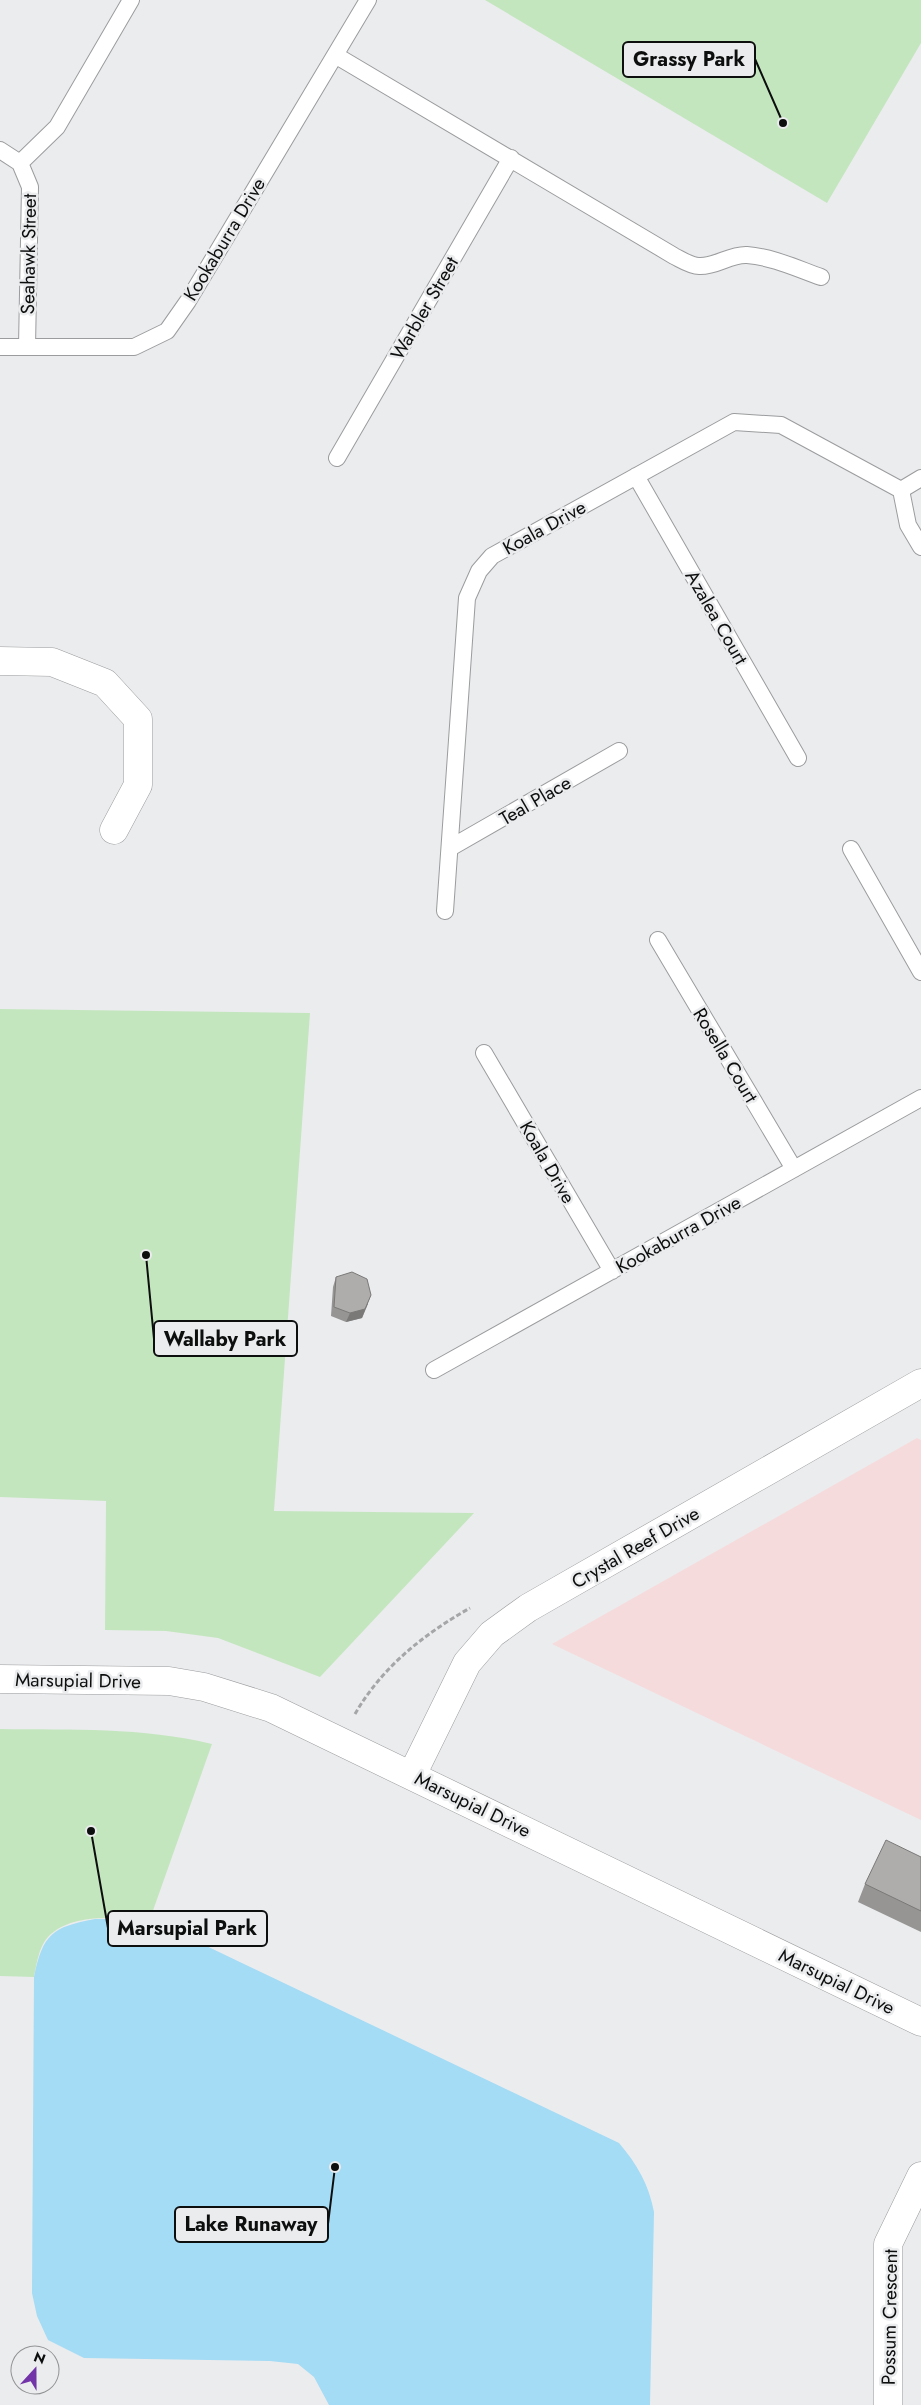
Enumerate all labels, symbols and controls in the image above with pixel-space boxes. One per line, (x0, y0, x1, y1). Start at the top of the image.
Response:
callout: Grassy Park (623, 42, 755, 77)
text: Grassy Park (633, 45, 746, 74)
street label: Kookaburra Drive (177, 172, 272, 306)
street label: Seahawk Street (14, 193, 43, 315)
street label: Warbler Street (384, 251, 465, 365)
street label: Koala Drive (498, 493, 591, 561)
street label: Azalea Court (679, 565, 755, 670)
street label: Teal Place (494, 769, 576, 832)
street label: Rosella Court (687, 1003, 765, 1108)
street label: Koala Drive (513, 1116, 582, 1209)
street label: Kookaburra Drive (611, 1189, 746, 1280)
callout: Wallaby Park (154, 1321, 297, 1356)
text: Wallaby Park (164, 1325, 287, 1354)
street label: Crystal Reef Drive (566, 1500, 704, 1595)
street label: Marsupial Drive (15, 1666, 141, 1695)
street label: Marsupial Drive (410, 1765, 535, 1844)
callout: Marsupial Park (108, 1911, 267, 1946)
text: Marsupial Park (117, 1914, 257, 1943)
street label: Marsupial Drive (774, 1942, 899, 2021)
callout: Lake Runaway (175, 2207, 328, 2242)
text: Lake Runaway (185, 2210, 318, 2239)
street label: Possum Crescent (875, 2248, 904, 2385)
north arrow (10, 2345, 60, 2395)
text: N (31, 2347, 48, 2369)

